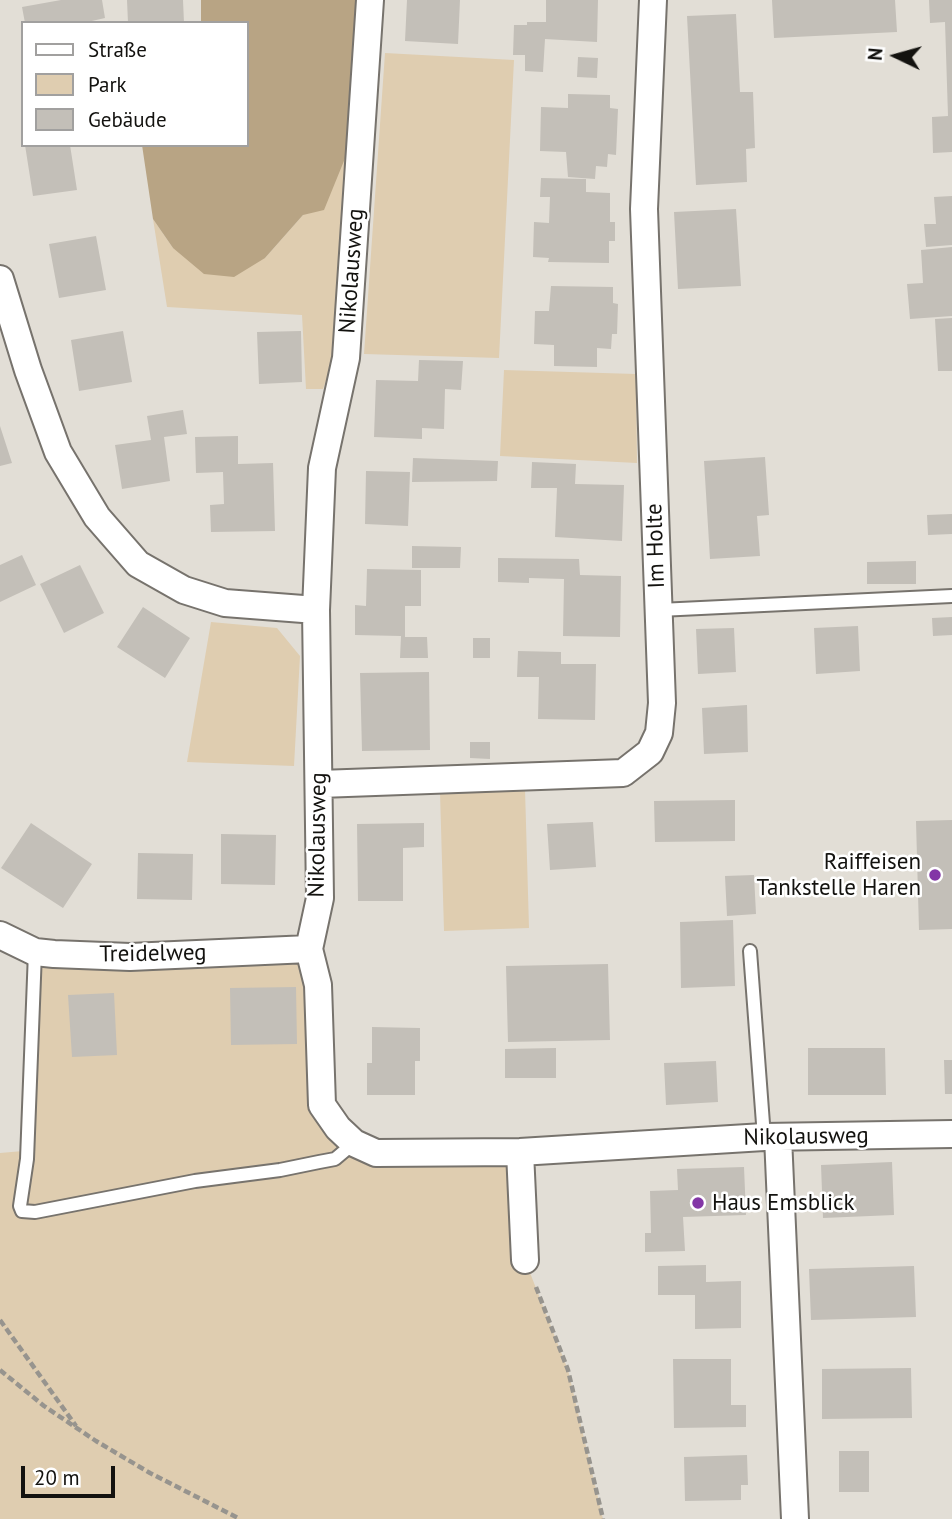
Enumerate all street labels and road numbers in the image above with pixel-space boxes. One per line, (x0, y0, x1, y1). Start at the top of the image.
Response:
street label: Nikolausweg (334, 208, 370, 334)
street label: Im Holte (641, 503, 671, 589)
street label: Nikolausweg (303, 772, 333, 898)
street label: Treidelweg (99, 939, 207, 969)
street label: Nikolausweg (743, 1122, 869, 1152)

